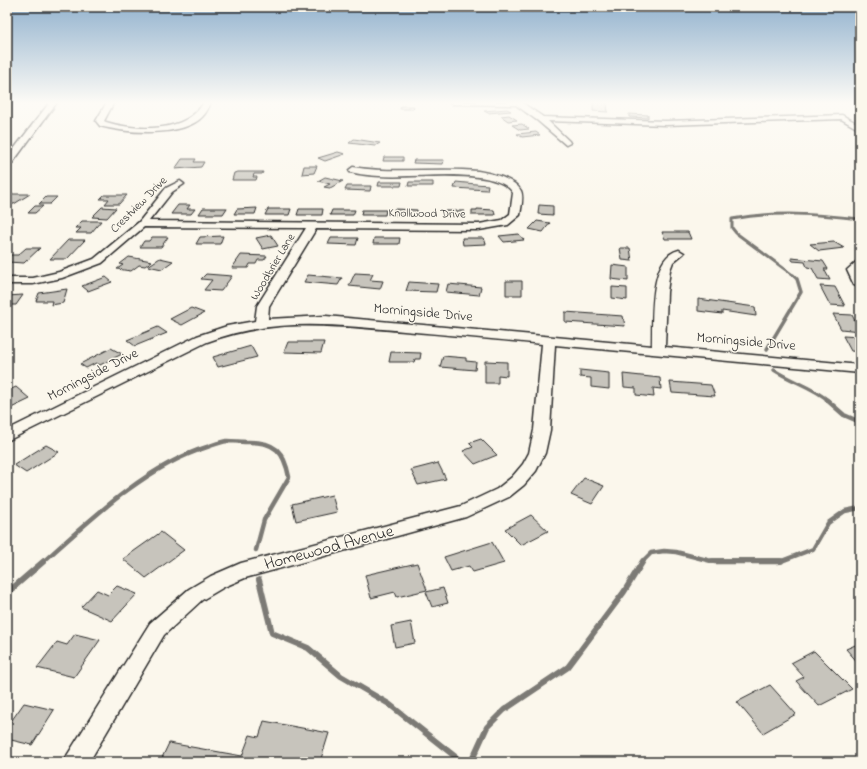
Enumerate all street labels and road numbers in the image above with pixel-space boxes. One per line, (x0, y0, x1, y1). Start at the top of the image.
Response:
street label: Crestview Drive (107, 172, 172, 237)
street label: Knollwood Drive (389, 204, 466, 224)
street label: Woodbrier Lane (246, 230, 300, 304)
street label: Morningside Drive (373, 298, 474, 329)
street label: Morningside Drive (696, 327, 797, 358)
street label: Morningside Drive (44, 343, 143, 408)
street label: Homewood Avenue (262, 519, 397, 577)

